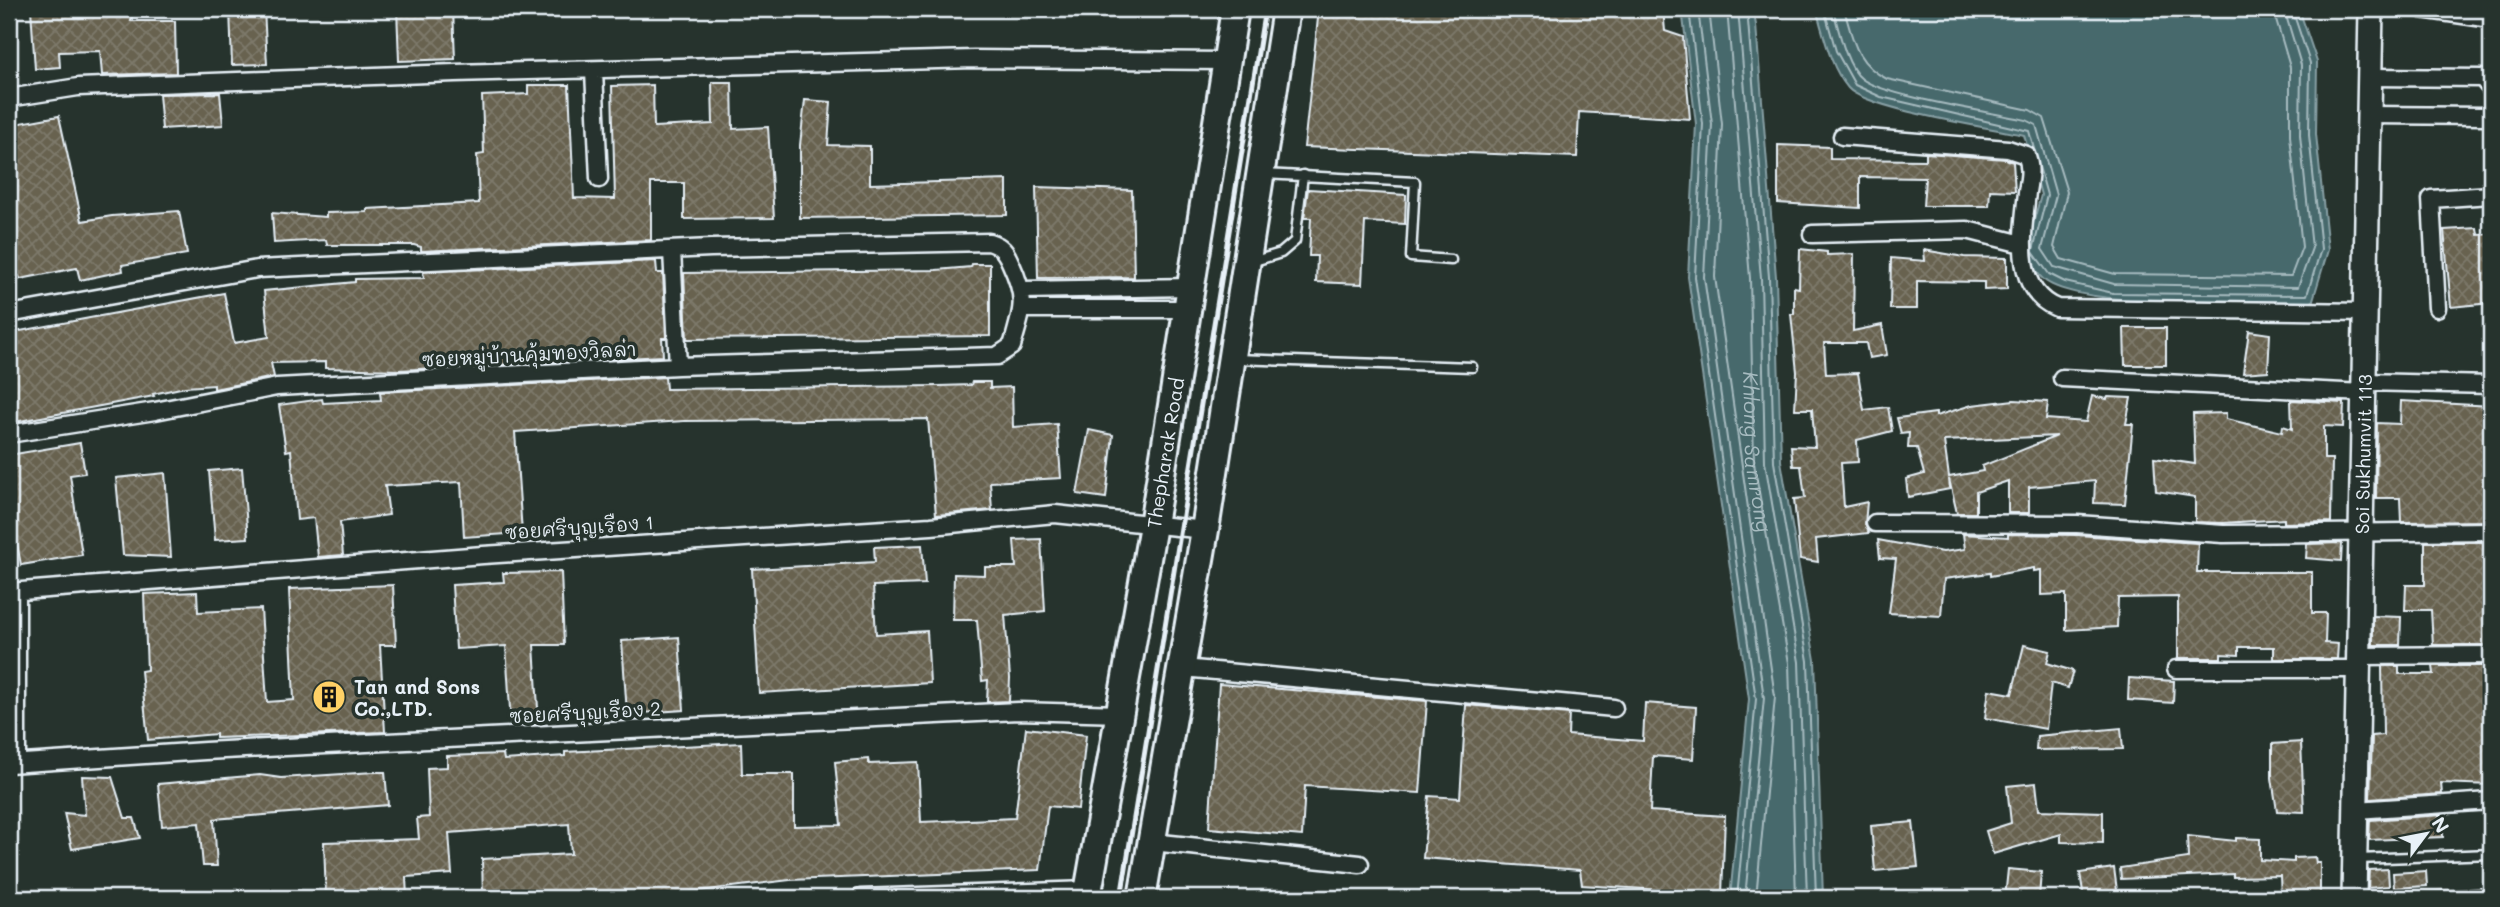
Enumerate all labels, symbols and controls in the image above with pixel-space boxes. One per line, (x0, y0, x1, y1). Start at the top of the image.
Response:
street label: ซอยหมู่บ้านคุ้มทองวิลล่า (421, 336, 637, 374)
water label: Khlong Samrong (1739, 371, 1779, 534)
street label: Soi Sukhumvit 113 (2348, 374, 2377, 534)
street label: Thepharak Road (1140, 376, 1189, 530)
street label: ซอยศรีบุญเรือง 1 (503, 509, 655, 547)
place label: Tan and Sons Co.,LTD. (354, 674, 480, 721)
building icon: Tan and Sons Co.,LTD. (310, 678, 348, 716)
street label: ซอยศรีบุญเรือง 2 (509, 696, 662, 730)
north arrow (2392, 799, 2462, 869)
text: N (2426, 812, 2455, 837)

